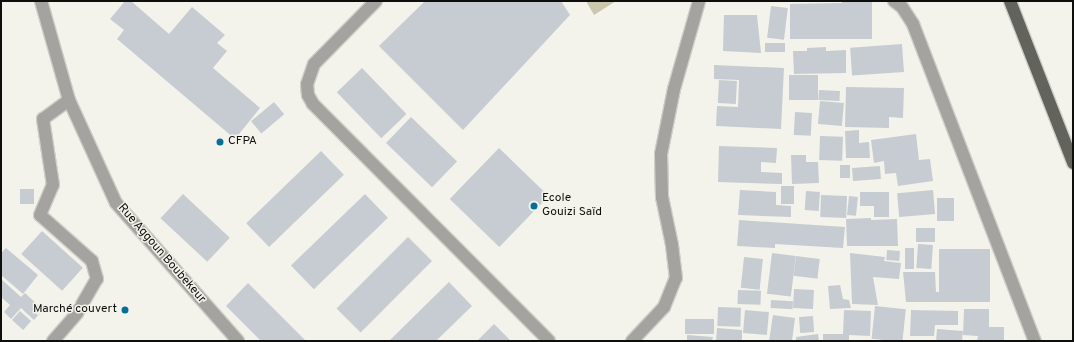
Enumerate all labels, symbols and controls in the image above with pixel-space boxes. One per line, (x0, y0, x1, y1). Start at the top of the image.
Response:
place label: CFPA (228, 135, 257, 149)
marker: CFPA (215, 137, 225, 147)
place label: Ecole Gouizi Saïd (542, 192, 602, 220)
street label: Rue Aggoun Boubekeur (114, 201, 208, 307)
marker: Ecole Gouizi Saïd (529, 201, 539, 211)
place label: Marché couvert (33, 303, 117, 317)
marker: Marché couvert (120, 305, 130, 315)

